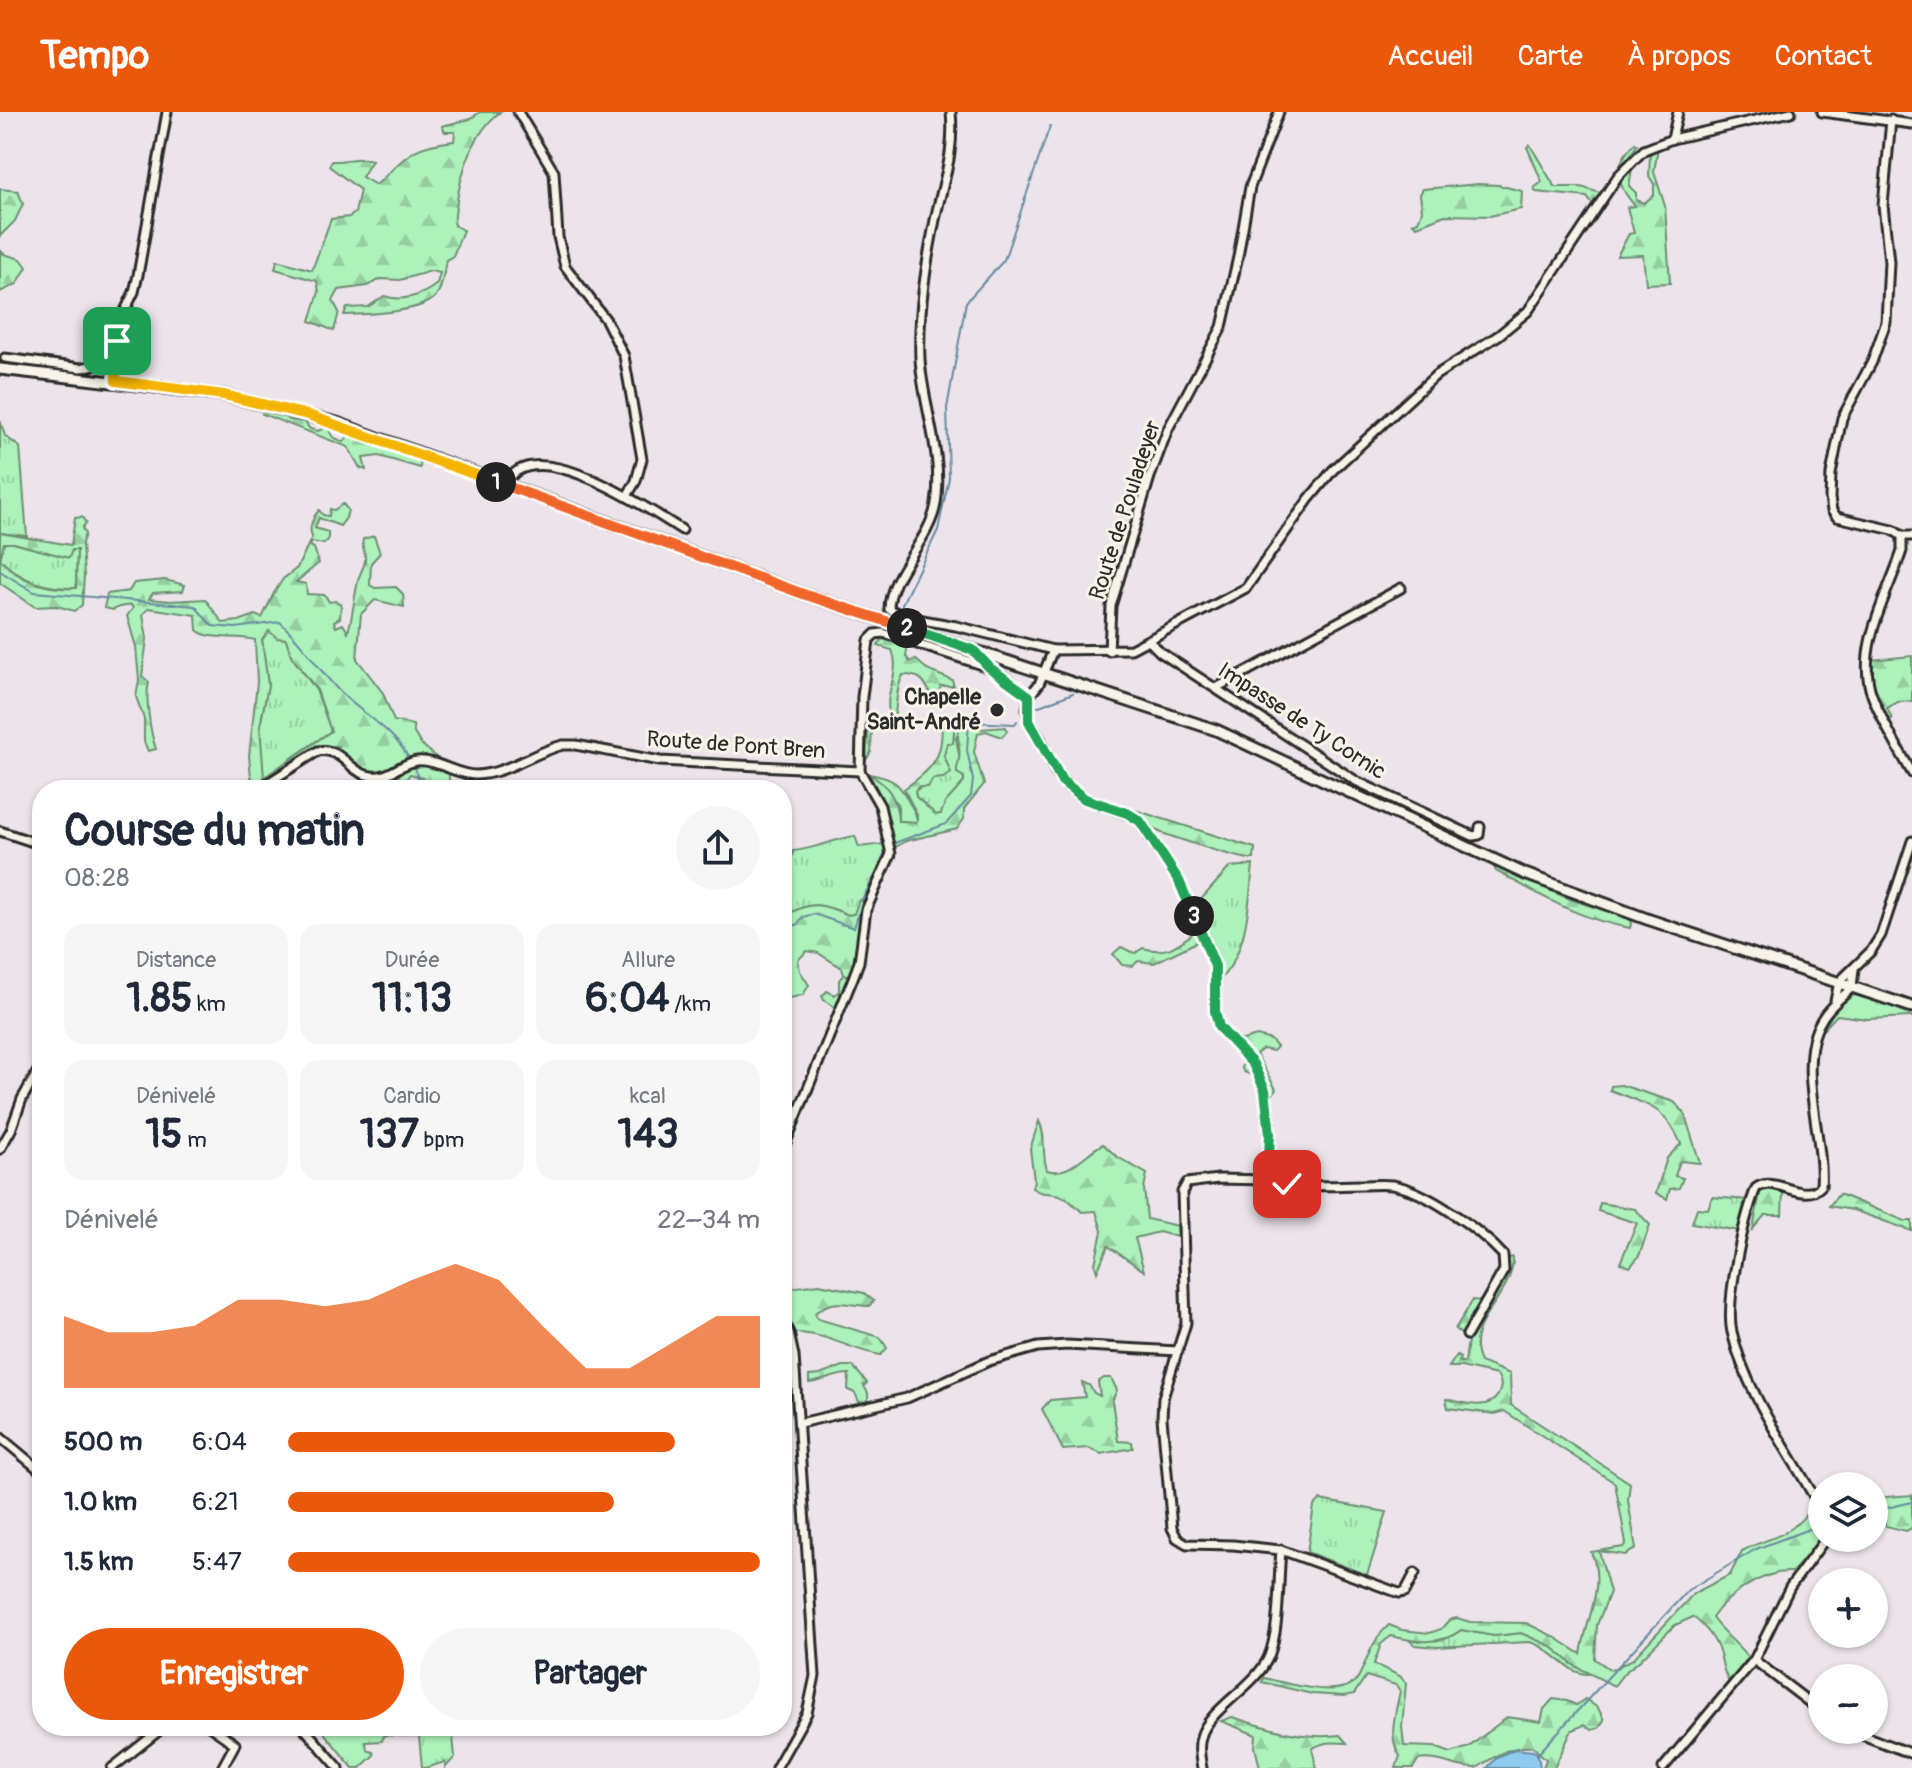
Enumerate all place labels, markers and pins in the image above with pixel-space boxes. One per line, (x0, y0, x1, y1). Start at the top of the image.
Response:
pin (83, 307, 151, 375)
pin: 1 (476, 462, 516, 502)
pin: 2 (887, 608, 927, 648)
place label: Chapelle Saint-André (867, 683, 982, 736)
marker: Chapelle Saint-André (988, 701, 1006, 719)
pin: 3 (1174, 896, 1214, 936)
pin (1253, 1150, 1321, 1218)

